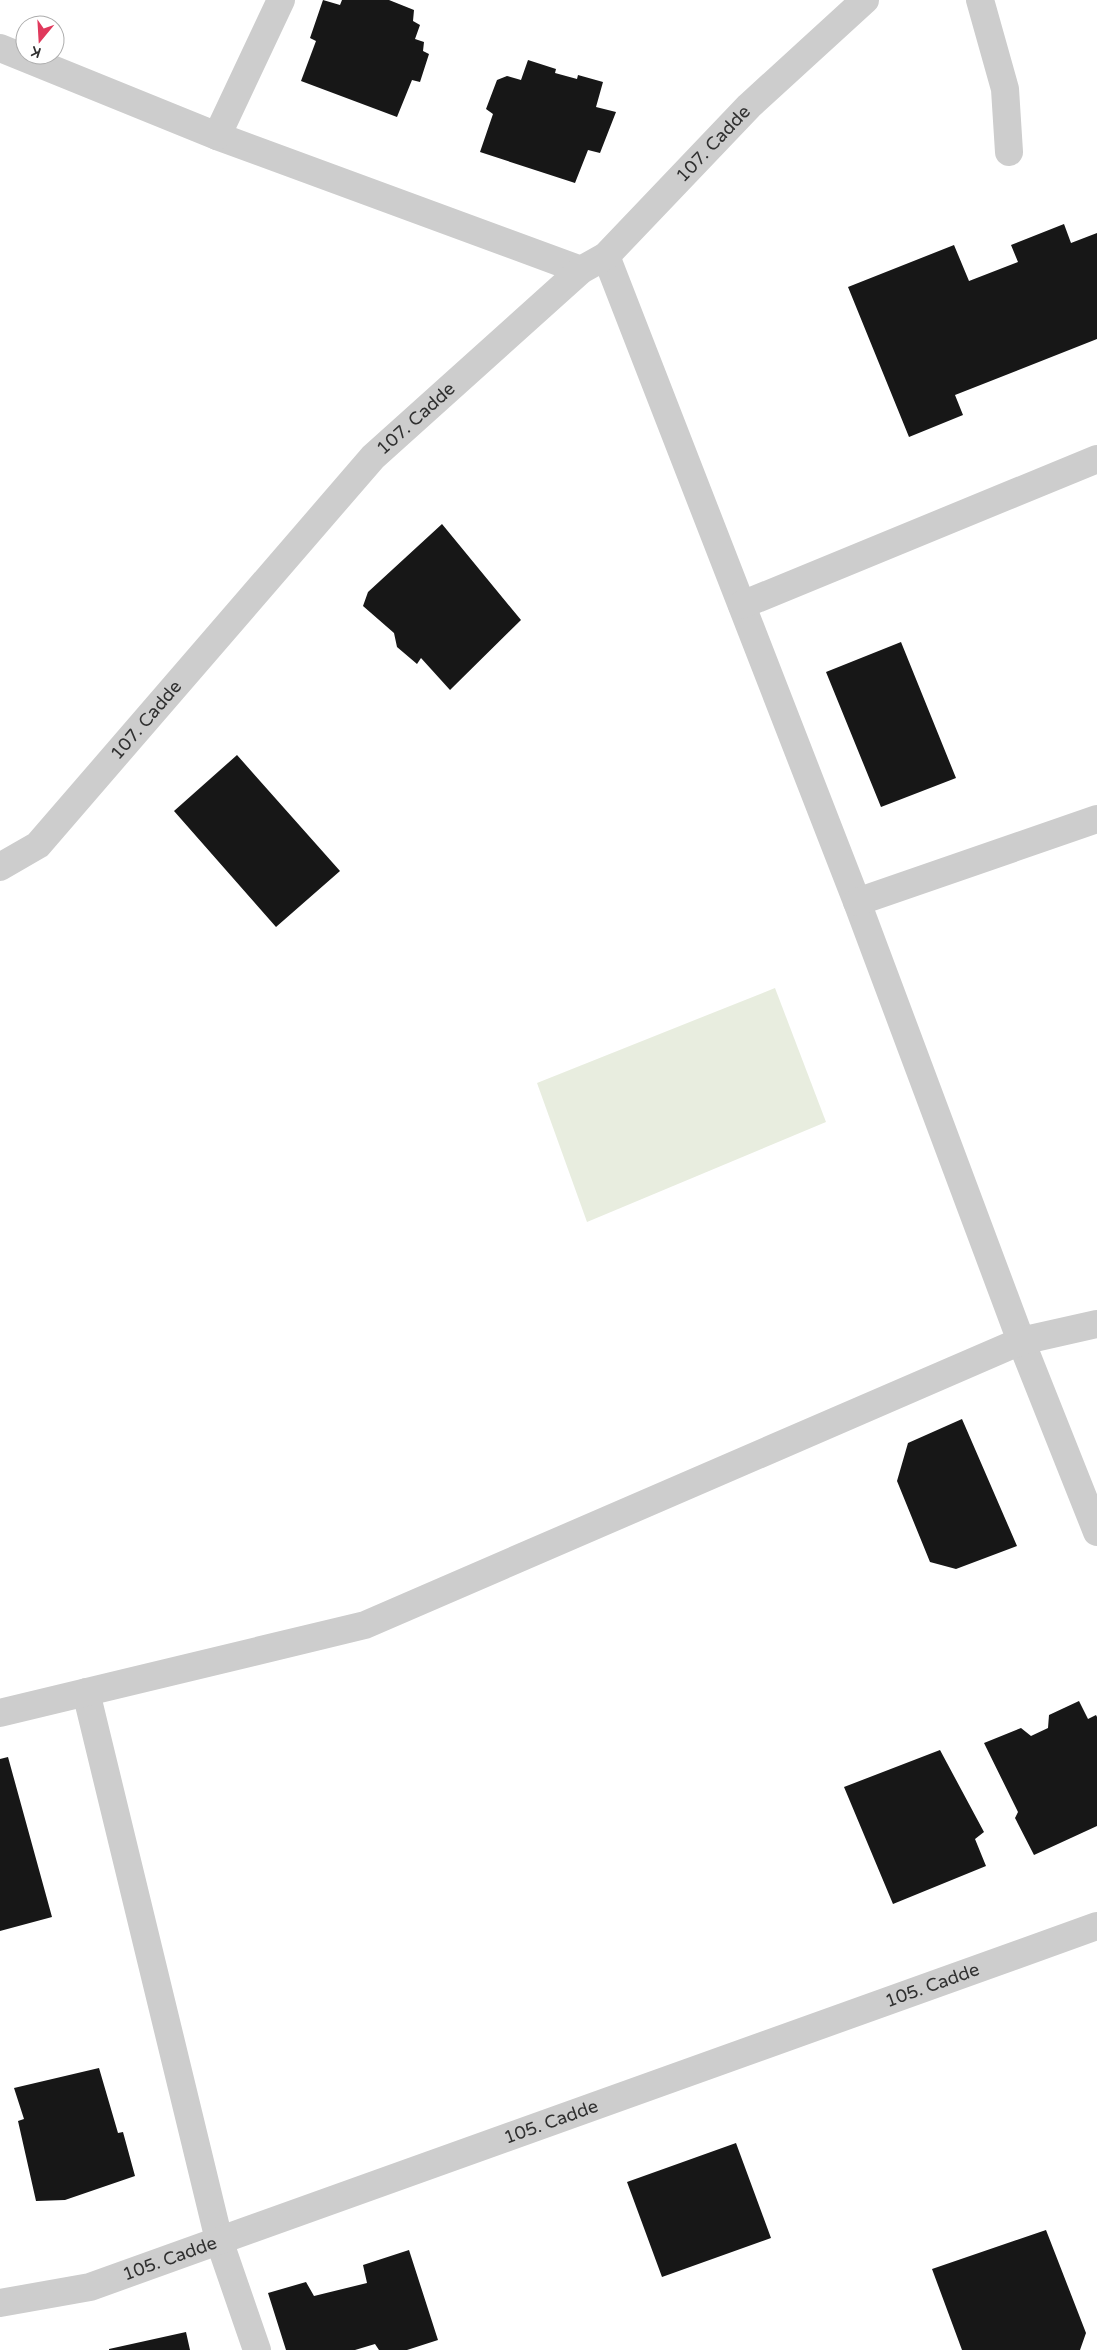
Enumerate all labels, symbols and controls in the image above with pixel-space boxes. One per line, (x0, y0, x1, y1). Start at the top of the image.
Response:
north arrow (15, 15, 65, 65)
text: K (28, 42, 43, 61)
street label: 107. Cadde (671, 101, 755, 187)
street label: 107. Cadde (372, 378, 460, 459)
street label: 107. Cadde (106, 676, 186, 764)
street label: 105. Cadde (882, 1958, 982, 2012)
street label: 105. Cadde (501, 2095, 601, 2149)
street label: 105. Cadde (119, 2231, 220, 2285)

